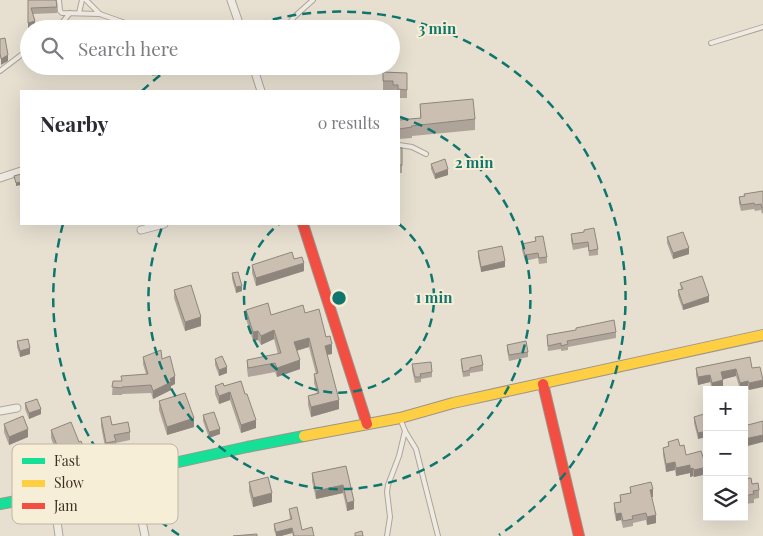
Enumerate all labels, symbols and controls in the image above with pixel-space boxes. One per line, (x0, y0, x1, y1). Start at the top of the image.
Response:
text: 3 min (418, 18, 457, 38)
search box (20, 20, 400, 75)
icon: search (38, 34, 66, 62)
text: Search here (78, 35, 178, 61)
text: Nearby (40, 109, 109, 137)
text: 0 results (318, 112, 380, 133)
text: 2 min (455, 152, 494, 172)
text: 1 min (416, 287, 453, 307)
centre of rings (330, 289, 348, 307)
map controls (703, 386, 748, 521)
button: + (703, 386, 748, 431)
button: − (703, 431, 748, 476)
legend (12, 444, 178, 524)
text: Fast (54, 451, 81, 470)
text: Slow (54, 473, 84, 492)
button: layers (703, 476, 748, 521)
text: Jam (53, 496, 78, 515)

